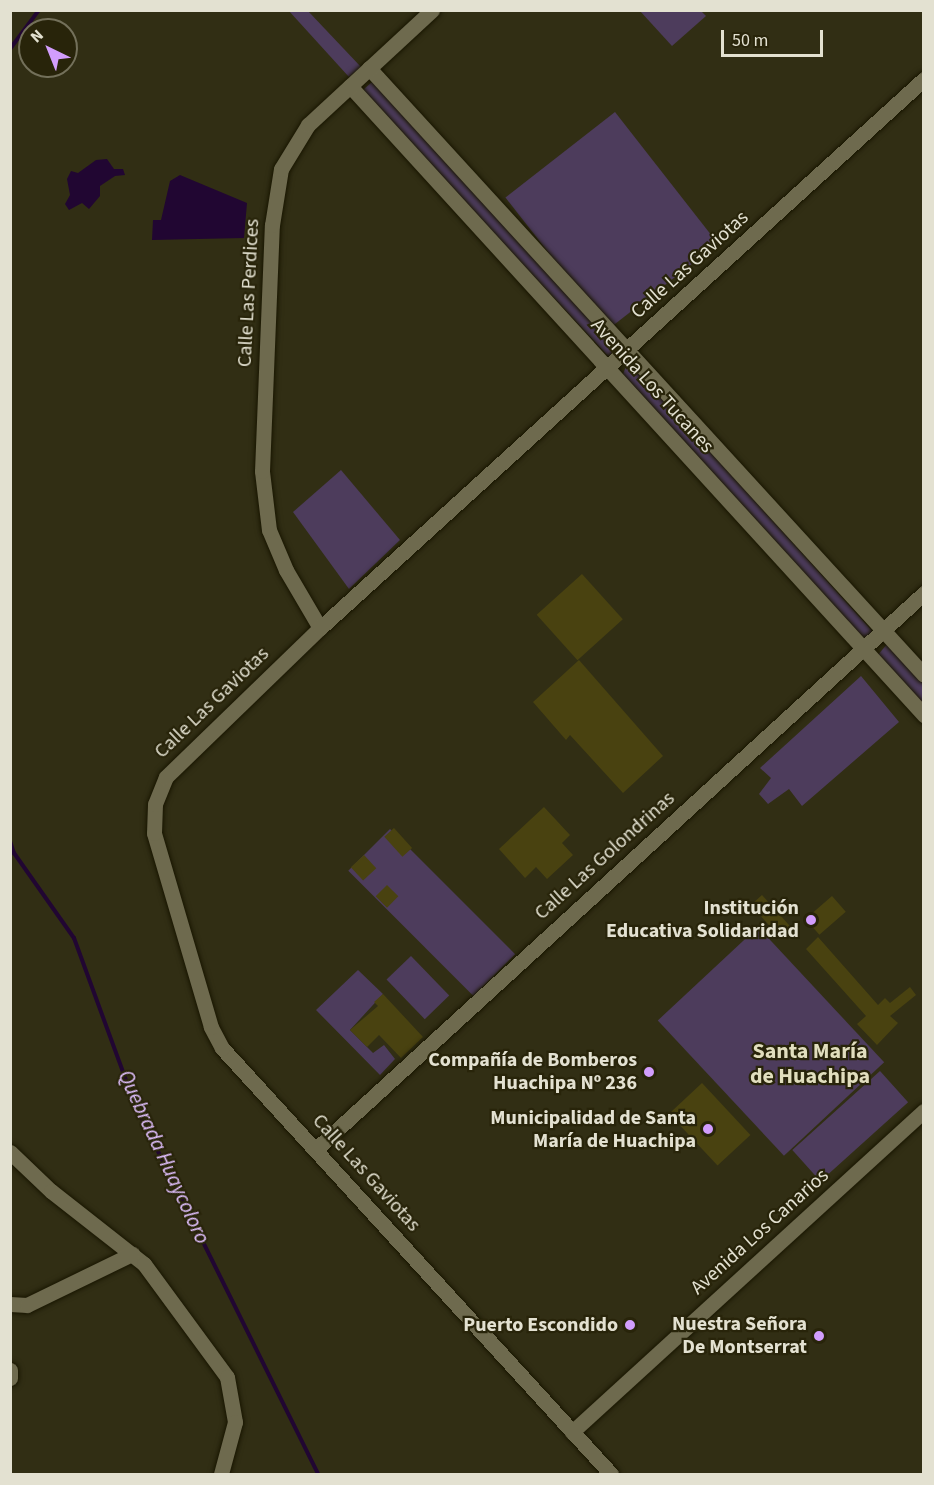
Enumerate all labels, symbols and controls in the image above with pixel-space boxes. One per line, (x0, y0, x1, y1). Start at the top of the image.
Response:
north arrow (18, 18, 78, 78)
scale bar (724, 18, 826, 56)
text: N (26, 25, 48, 48)
text: 50 m (732, 28, 768, 53)
street label: Calle Las Gaviotas (626, 206, 754, 324)
street label: Calle Las Perdices (233, 218, 265, 368)
street label: Avenida Los Tucanes (585, 314, 719, 458)
street label: Calle Las Gaviotas (150, 642, 274, 764)
street label: Calle Las Golondrinas (530, 787, 680, 925)
place label: Institución Educativa Solidaridad (606, 897, 799, 944)
marker: Institución Educativa Solidaridad (804, 913, 818, 927)
district label: Santa María de Huachipa (750, 1038, 870, 1090)
place label: Compañía de Bomberos Huachipa Nº 236 (428, 1048, 637, 1095)
marker: Compañía de Bomberos Huachipa Nº 236 (642, 1065, 656, 1079)
water label: Quebrada Huaycoloro (113, 1066, 215, 1248)
place label: Municipalidad de Santa María de Huachipa (490, 1106, 696, 1153)
street label: Calle Las Gaviotas (307, 1109, 425, 1237)
marker: Municipalidad de Santa María de Huachipa (701, 1122, 715, 1136)
street label: Avenida Los Canarios (686, 1164, 834, 1300)
place label: Nuestra Señora De Montserrat (672, 1312, 807, 1359)
place label: Puerto Escondido (463, 1313, 618, 1337)
marker: Puerto Escondido (623, 1318, 637, 1332)
marker: Nuestra Señora De Montserrat (812, 1329, 826, 1343)

